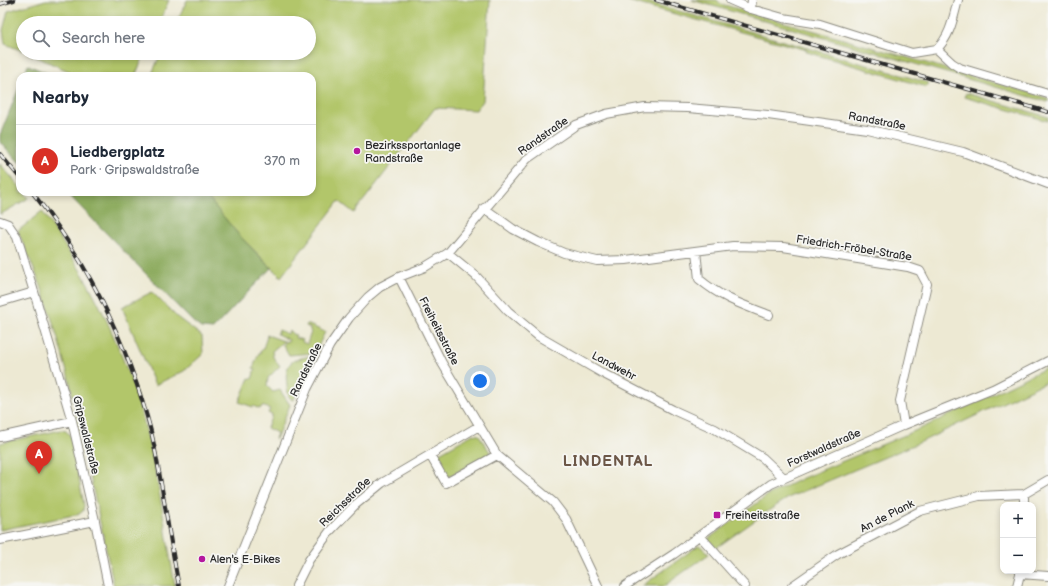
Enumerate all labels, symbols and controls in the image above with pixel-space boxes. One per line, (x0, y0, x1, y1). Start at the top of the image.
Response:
search box (16, 16, 316, 60)
icon: search (30, 27, 52, 49)
text: Search here (62, 29, 145, 48)
text: Nearby (32, 88, 89, 108)
street label: Randstraße (847, 109, 907, 133)
street label: Randstraße (516, 114, 571, 158)
place label: Bezirkssportanlage Randstraße (365, 139, 461, 165)
text: Liedbergplatz (70, 143, 165, 162)
marker: Bezirkssportanlage Randstraße (352, 146, 362, 156)
text: A (41, 153, 49, 169)
text: 370 m (264, 153, 300, 169)
text: Park · Gripswaldstraße (70, 162, 199, 178)
street label: Friedrich-Fröbel-Straße (795, 232, 913, 264)
street label: Freiheitsstraße (416, 295, 462, 368)
street label: Randstraße (287, 341, 325, 399)
street label: Landwehr (590, 349, 639, 384)
your location (470, 371, 490, 391)
street label: Gripswaldstraße (70, 394, 102, 476)
street label: Forstwaldstraße (785, 426, 863, 470)
pin: A (26, 441, 52, 474)
district label: LINDENTAL (563, 452, 653, 471)
street label: Reichsstraße (317, 474, 374, 530)
street label: An de Plank (858, 497, 917, 535)
map controls (1000, 502, 1036, 574)
button: + (1000, 502, 1036, 538)
place label: Freiheitsstraße (725, 509, 800, 522)
marker: Freiheitsstraße (712, 510, 722, 520)
button: − (1000, 538, 1036, 574)
place label: Alen's E-Bikes (210, 553, 281, 566)
marker: Alen's E-Bikes (197, 554, 207, 564)

